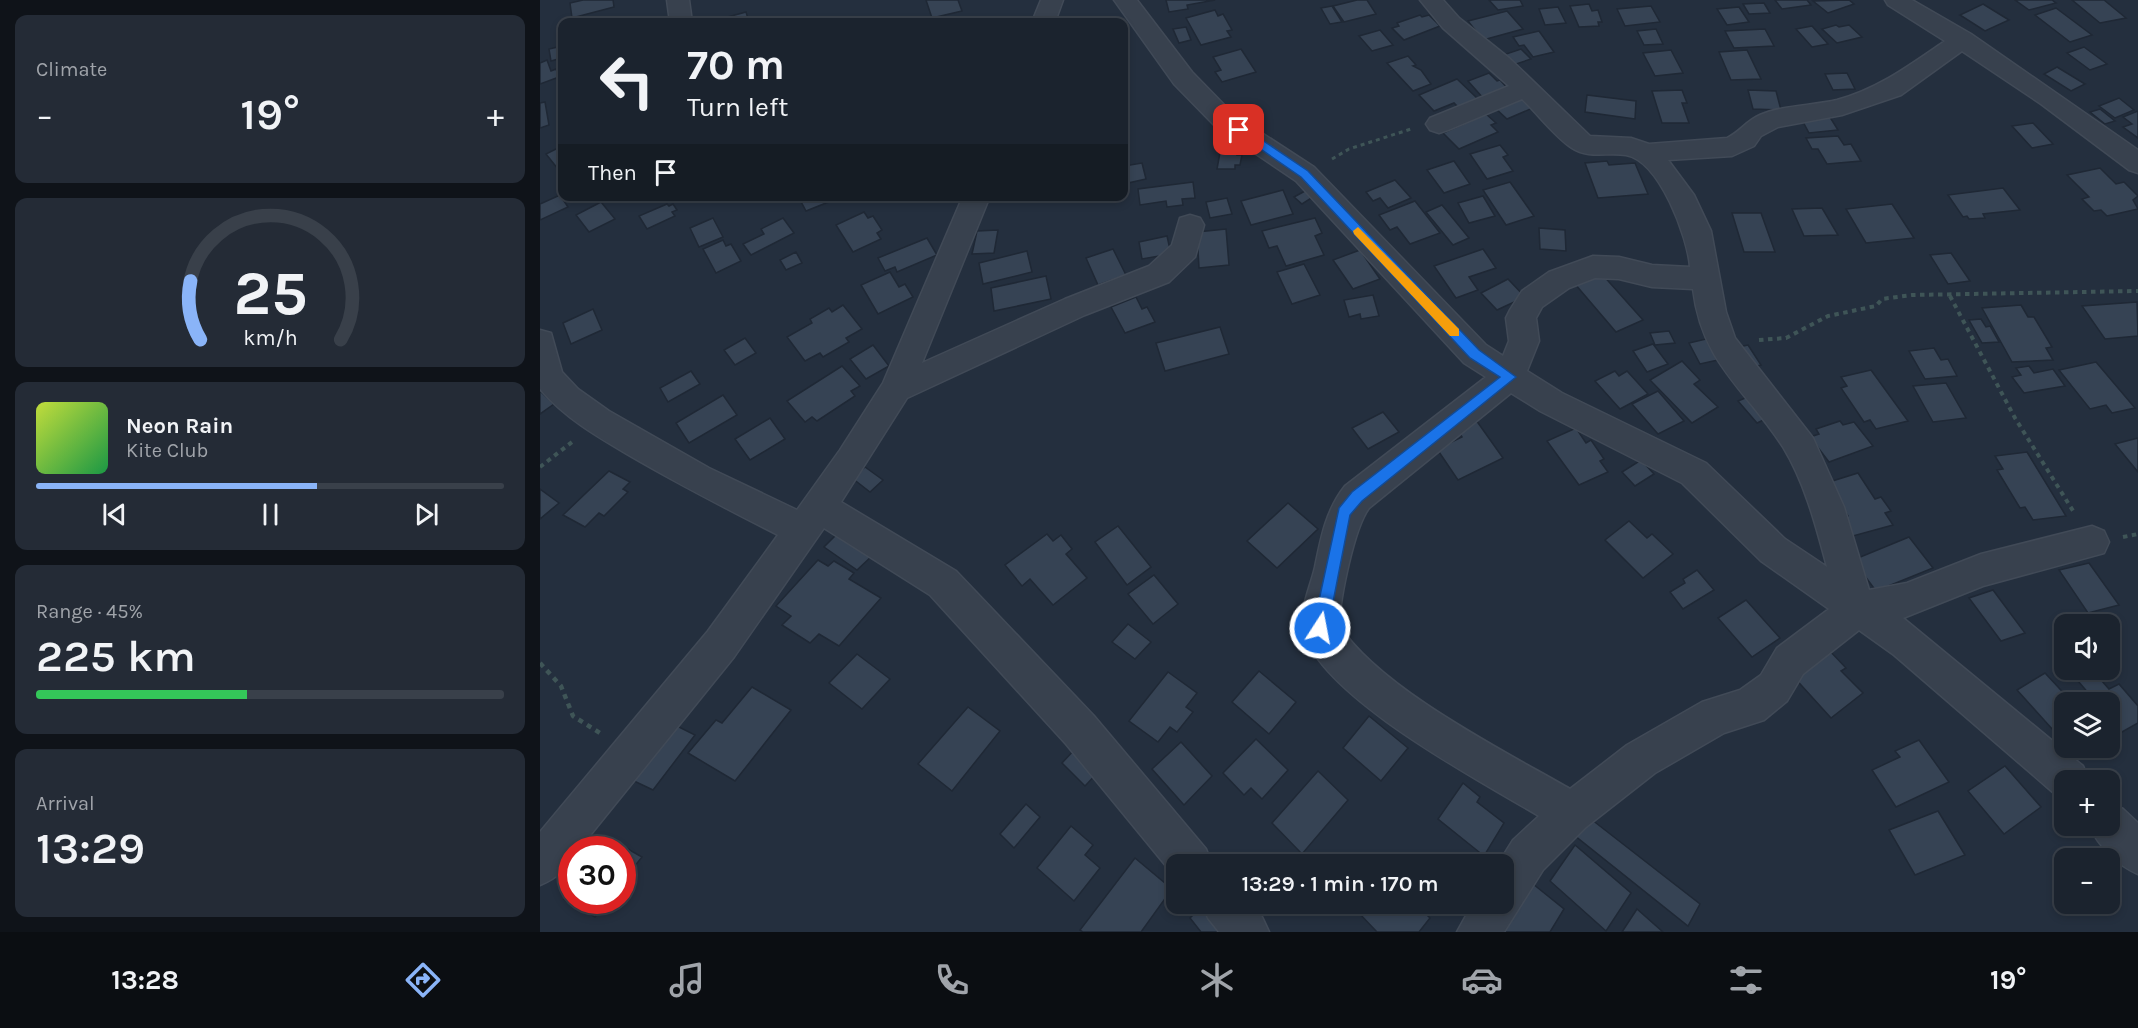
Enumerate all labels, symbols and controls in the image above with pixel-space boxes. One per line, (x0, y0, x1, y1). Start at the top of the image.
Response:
text: 70 m (687, 40, 785, 90)
icon: left (588, 42, 666, 120)
text: Climate (36, 58, 107, 81)
text: 19° (240, 88, 300, 140)
text: Turn left (687, 91, 788, 123)
text: − (36, 96, 53, 134)
text: + (487, 96, 504, 134)
pin (1213, 104, 1264, 155)
icon: arrive (1222, 113, 1255, 146)
icon: arrive (649, 156, 682, 189)
text: Then (588, 160, 637, 186)
text: 25 (233, 257, 307, 330)
text: km/h (243, 325, 297, 350)
text: Neon Rain (126, 413, 233, 439)
text: Kite Club (126, 439, 208, 462)
icon: previous (98, 498, 131, 531)
icon: pause (254, 498, 287, 531)
icon: next (410, 498, 443, 531)
position arrow (1288, 596, 1352, 660)
text: Range · 45% (36, 600, 143, 623)
map controls (2054, 614, 2120, 914)
button: sound (2054, 614, 2120, 680)
text: 225 km (36, 630, 196, 682)
button: layers (2054, 692, 2120, 758)
button: + (2054, 770, 2120, 836)
text: Arrival (36, 792, 95, 815)
text: 13:29 (36, 822, 145, 874)
speed limit sign: 30 (558, 836, 636, 914)
button: − (2054, 848, 2120, 914)
text: 13:29 · 1 min · 170 m (1241, 871, 1439, 897)
icon: directions (402, 959, 444, 1001)
icon: music (666, 959, 708, 1001)
icon: phone (931, 959, 973, 1001)
icon: climate (1196, 959, 1238, 1001)
icon: car (1461, 959, 1503, 1001)
icon: filters (1725, 959, 1767, 1001)
text: 13:28 (111, 964, 179, 996)
text: 19° (1990, 964, 2027, 996)

